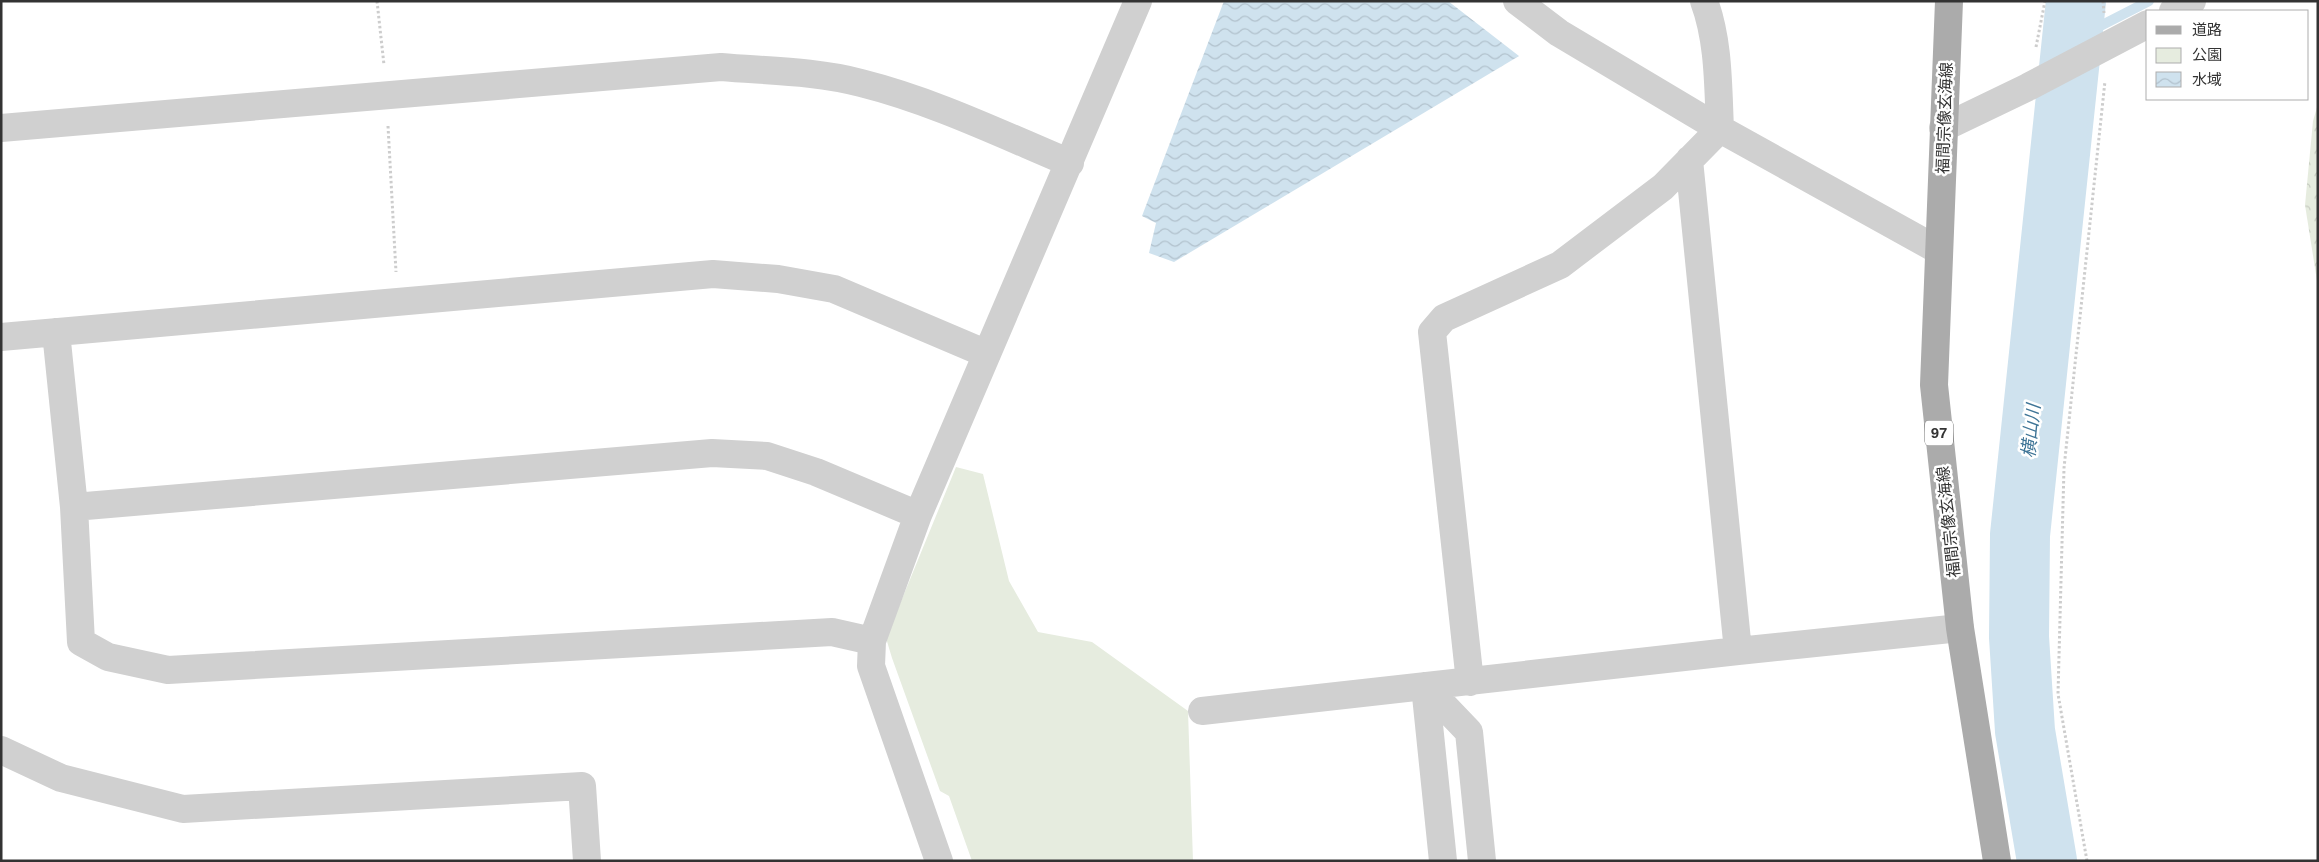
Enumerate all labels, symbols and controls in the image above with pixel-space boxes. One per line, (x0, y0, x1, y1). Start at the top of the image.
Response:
legend (2146, 10, 2309, 100)
text: 道路 (2192, 21, 2222, 38)
text: 公園 (2192, 46, 2222, 63)
street label: 福間宗像玄海線 (1934, 62, 1955, 174)
text: 水域 (2192, 71, 2222, 88)
water label: 横山川 (2018, 401, 2044, 459)
road number: 97 (1925, 420, 1953, 446)
street label: 福間宗像玄海線 (1934, 465, 1963, 579)

